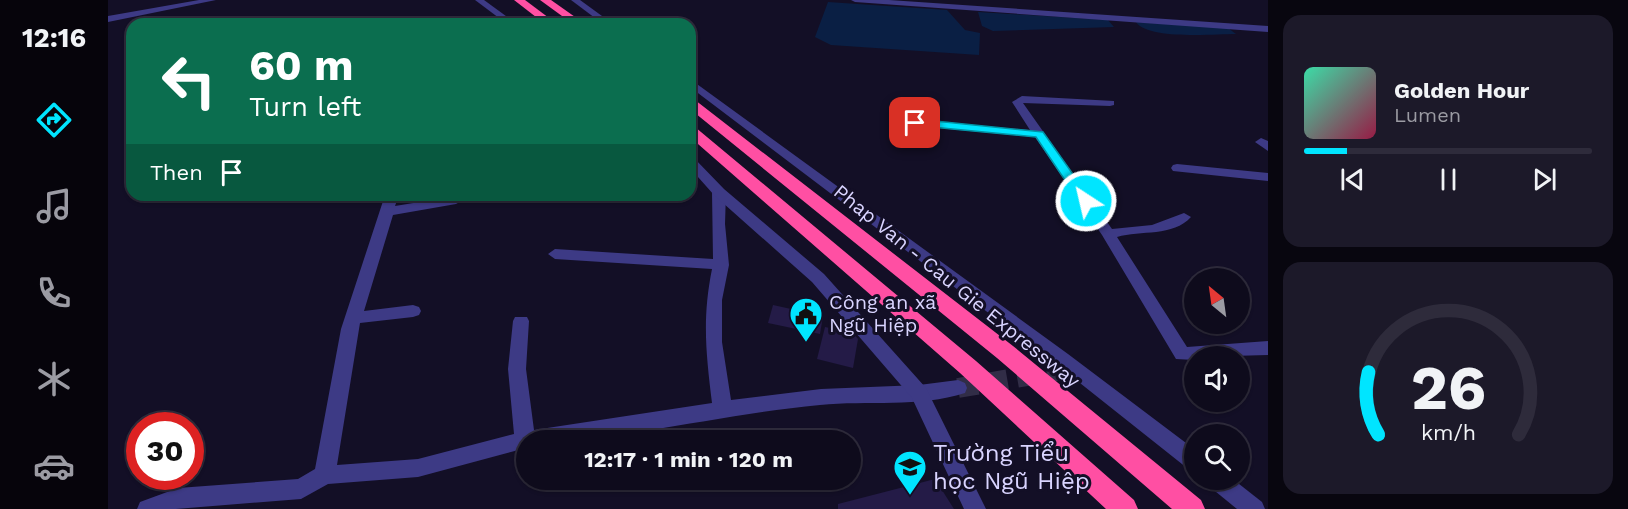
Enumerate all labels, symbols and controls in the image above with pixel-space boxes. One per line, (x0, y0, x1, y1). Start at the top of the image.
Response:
text: 12:16 (22, 22, 86, 54)
text: 60 m (249, 41, 353, 90)
icon: left (150, 42, 228, 120)
text: Golden Hour (1394, 78, 1529, 103)
text: Turn left (249, 91, 361, 123)
pin (889, 97, 940, 148)
icon: directions (33, 99, 75, 141)
text: Lumen (1394, 103, 1461, 127)
icon: arrive (898, 106, 931, 139)
icon: arrive (215, 156, 248, 189)
text: Then (150, 160, 203, 185)
icon: previous (1336, 163, 1369, 196)
icon: pause (1432, 163, 1465, 196)
icon: next (1528, 163, 1561, 196)
position arrow (1054, 169, 1118, 233)
street label: Phap Van - Cau Gie Expressway (829, 179, 1085, 393)
icon: music (33, 185, 75, 227)
north arrow (1184, 268, 1250, 334)
map controls (1184, 268, 1250, 490)
icon: phone (33, 272, 75, 314)
place label: Công an xã Ngũ Hiệp (829, 290, 936, 337)
public building icon: Công an xã Ngũ Hiệp (788, 296, 824, 343)
button: sound (1184, 346, 1250, 412)
text: 26 (1410, 351, 1486, 424)
icon: climate (33, 358, 75, 400)
speed limit sign: 30 (126, 412, 204, 490)
text: km/h (1420, 420, 1476, 445)
button: search (1184, 424, 1250, 490)
place label: Trường Tiểu học Ngũ Hiệp (933, 439, 1090, 495)
icon: car (33, 445, 75, 487)
text: 12:17 · 1 min · 120 m (584, 447, 793, 472)
school or university icon: Trường Tiểu học Ngũ Hiệp (892, 449, 928, 496)

